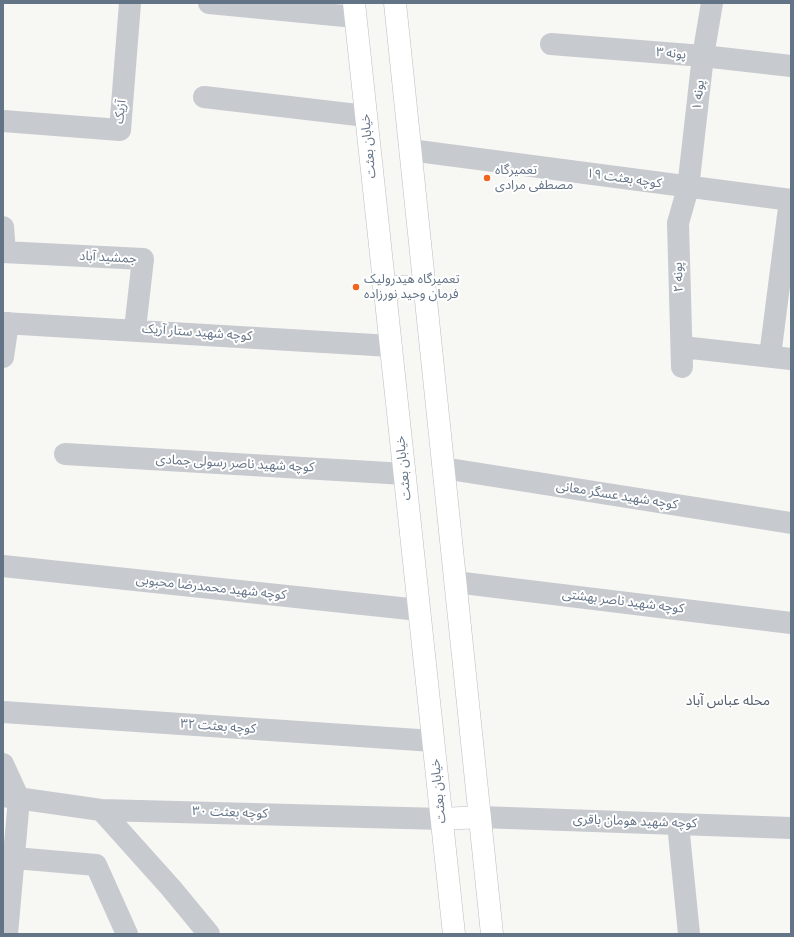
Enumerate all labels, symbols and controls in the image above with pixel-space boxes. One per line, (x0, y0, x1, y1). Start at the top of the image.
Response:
street label: پونه ۳ (655, 45, 687, 63)
street label: پونه ۱ (690, 79, 708, 111)
street label: آزیک (112, 99, 130, 125)
street label: خیابان بعثت (358, 113, 380, 179)
place label: تعمیرگاه مصطفی مرادی (495, 163, 573, 194)
street label: کوچه بعثت ۱۹ (585, 166, 663, 192)
marker: تعمیرگاه مصطفی مرادی (482, 173, 492, 183)
street label: جمشید آباد (79, 249, 137, 267)
street label: پونه ۲ (671, 262, 687, 292)
place label: تعمیرگاه هیدرولیک فرمان وحید نورزاده (364, 272, 460, 303)
marker: تعمیرگاه هیدرولیک فرمان وحید نورزاده (351, 282, 361, 292)
street label: کوچه شهید ستار آریک (141, 321, 253, 345)
street label: خیابان بعثت (393, 435, 415, 501)
street label: کوچه شهید ناصر رسولی جمادی (155, 452, 315, 476)
street label: کوچه شهید عسگر معانی (555, 479, 679, 513)
street label: کوچه شهید محمدرضا محبوبی (135, 572, 287, 604)
street label: کوچه شهید ناصر بهشتی (561, 587, 685, 617)
district label: محله عباس آباد (686, 693, 770, 709)
street label: کوچه بعثت ۳۲ (180, 717, 256, 737)
street label: خیابان بعثت (428, 758, 450, 824)
street label: کوچه بعثت ۳۰ (192, 804, 268, 822)
street label: کوچه شهید هومان باقری (573, 812, 697, 832)

